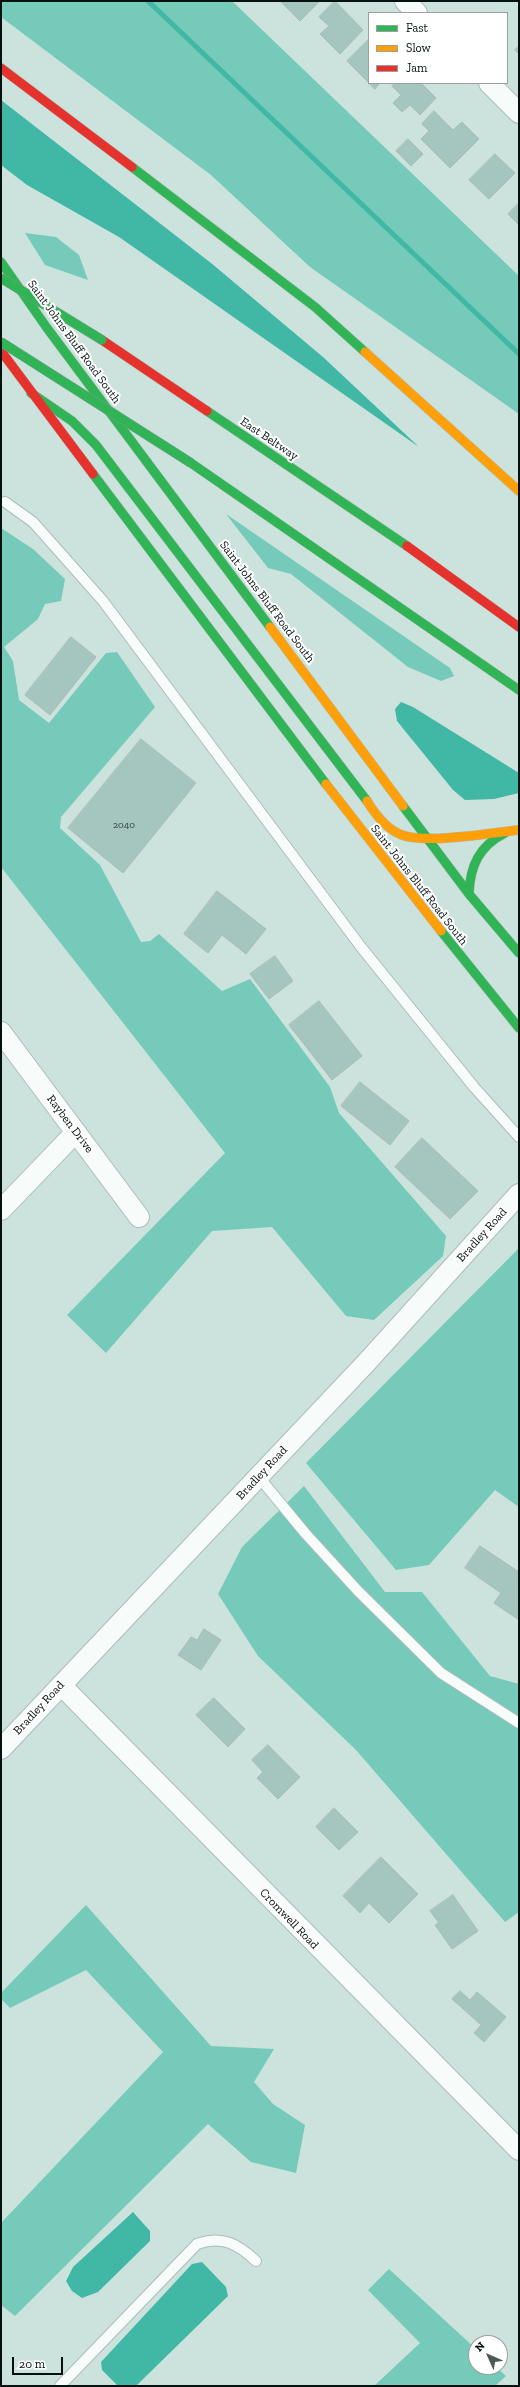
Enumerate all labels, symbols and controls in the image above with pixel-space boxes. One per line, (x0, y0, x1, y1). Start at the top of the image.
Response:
legend (368, 12, 508, 84)
text: Fast (406, 21, 428, 35)
text: Slow (406, 41, 431, 55)
text: Jam (406, 61, 427, 75)
street label: Saint Johns Bluff Road South (24, 278, 124, 406)
street label: East Beltway (237, 414, 301, 464)
street label: Saint Johns Bluff Road South (217, 538, 317, 666)
house number: 2040 (113, 819, 135, 831)
street label: Saint Johns Bluff Road South (368, 822, 470, 948)
street label: Rayben Drive (43, 1092, 97, 1156)
street label: Bradley Road (454, 1205, 510, 1265)
street label: Bradley Road (234, 1443, 290, 1503)
street label: Bradley Road (11, 1678, 67, 1738)
street label: Cromwell Road (256, 1886, 322, 1952)
north arrow (468, 2335, 508, 2375)
text: N (472, 2339, 487, 2354)
scale bar (14, 2349, 65, 2375)
text: 20 m (19, 2357, 45, 2371)

